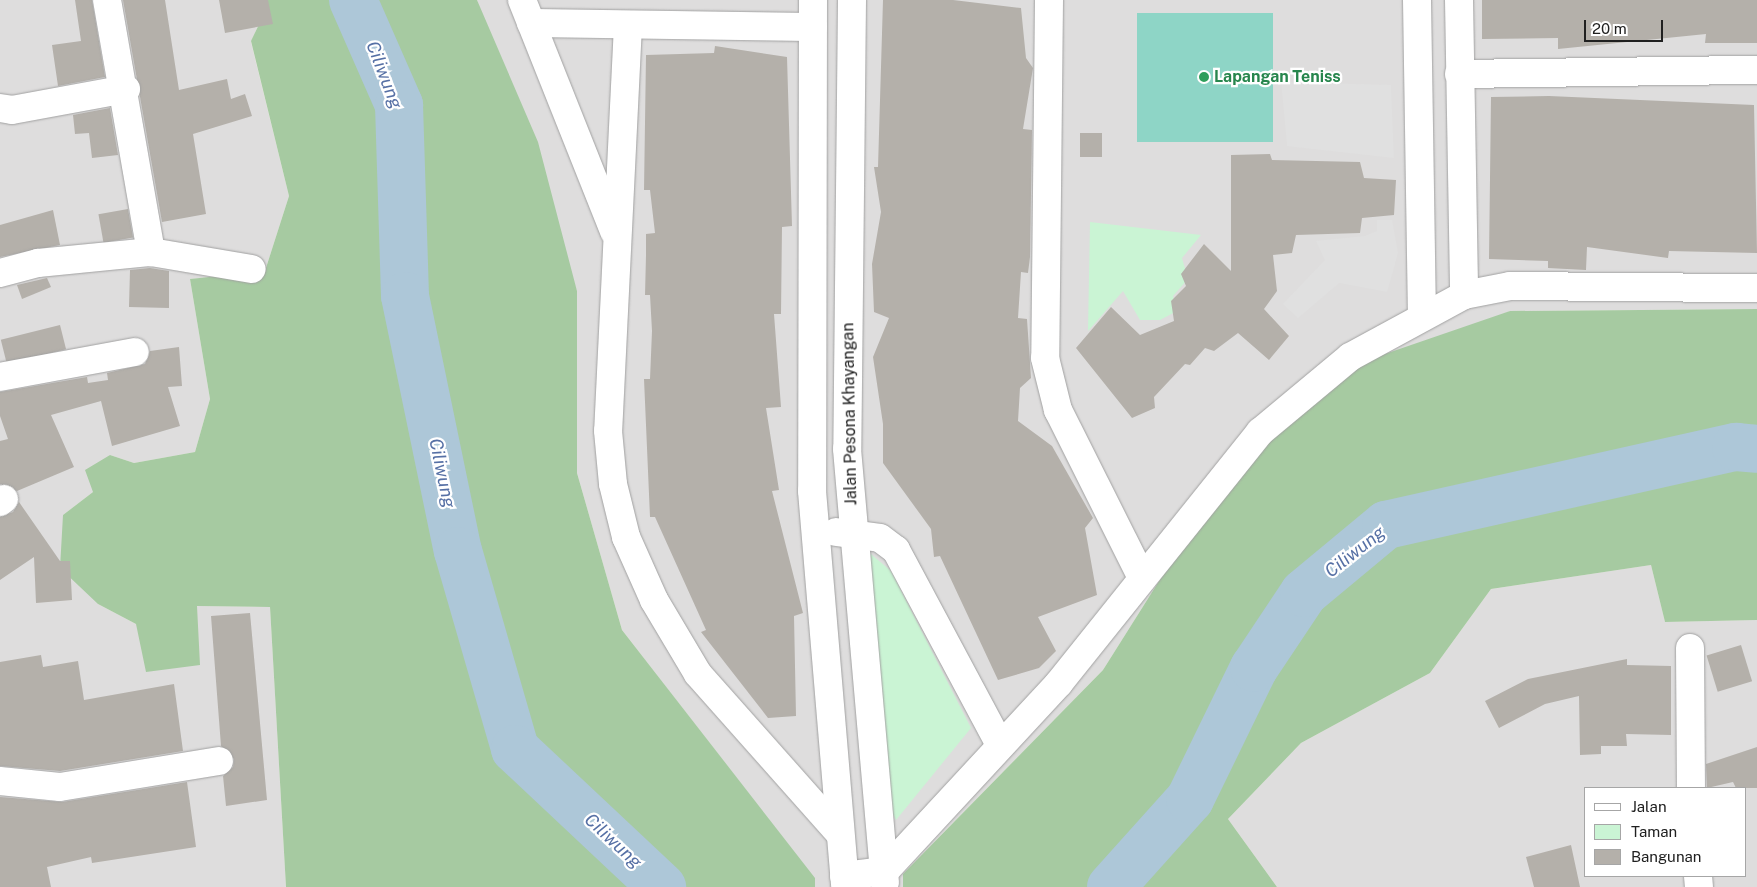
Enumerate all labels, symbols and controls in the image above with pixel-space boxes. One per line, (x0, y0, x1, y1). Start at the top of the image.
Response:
scale bar (1587, 10, 1666, 42)
text: 20 m (1592, 20, 1627, 37)
water label: Ciliwung (361, 38, 407, 112)
place label: Lapangan Teniss (1214, 67, 1341, 87)
marker: Lapangan Teniss (1198, 71, 1210, 83)
street label: Jalan Pesona Khayangan (839, 322, 861, 506)
water label: Ciliwung (424, 436, 460, 510)
water label: Ciliwung (1321, 522, 1389, 582)
legend (1584, 787, 1747, 877)
text: Jalan (1631, 798, 1667, 815)
water label: Ciliwung (580, 809, 646, 873)
text: Taman (1631, 823, 1677, 840)
text: Bangunan (1631, 848, 1702, 865)

